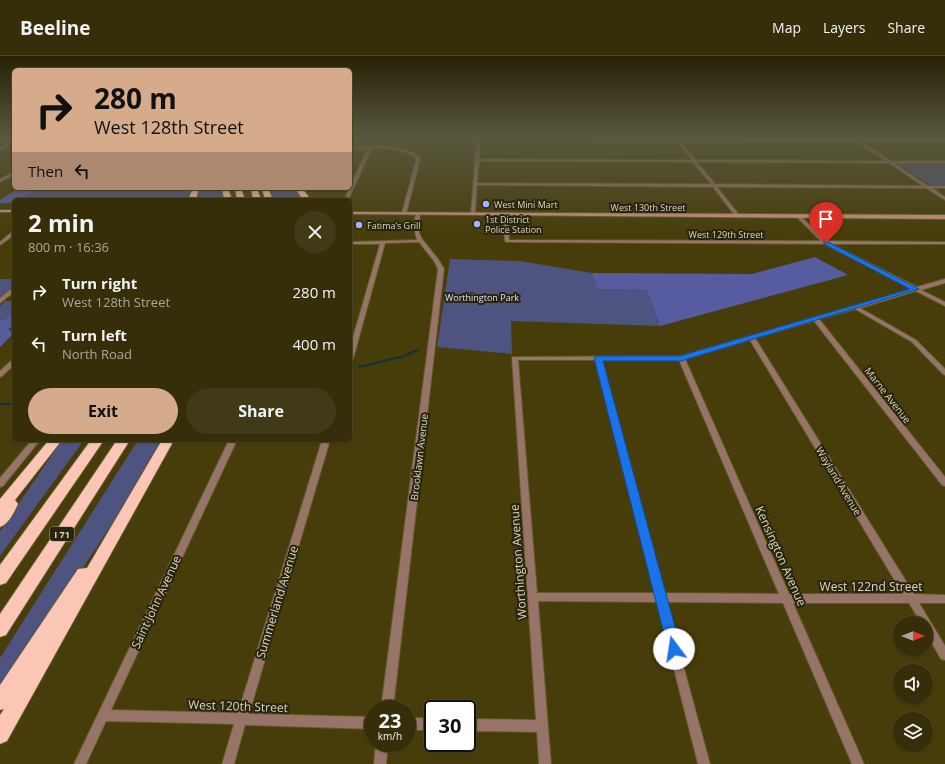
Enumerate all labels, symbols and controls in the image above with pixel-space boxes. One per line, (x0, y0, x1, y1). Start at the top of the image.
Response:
text: Beeline (20, 15, 91, 41)
text: Map (772, 18, 801, 37)
text: Layers (823, 18, 865, 37)
text: Share (887, 18, 925, 37)
text: 280 m (94, 79, 177, 117)
icon: right (28, 84, 80, 136)
text: West 128th Street (94, 115, 244, 139)
icon: left (71, 160, 93, 182)
text: Then (28, 161, 63, 181)
place label: West Mini Mart (494, 198, 558, 211)
marker: West Mini Mart (481, 199, 491, 209)
street label: West 130th Street (611, 201, 685, 214)
pin (809, 202, 843, 243)
text: 2 min (28, 206, 95, 239)
icon: arrive (815, 208, 837, 230)
button: close (294, 211, 336, 253)
place label: 1st District Police Station (485, 213, 542, 236)
place label: Fatima’s Grill (367, 219, 421, 232)
marker: 1st District Police Station (472, 219, 482, 229)
marker: Fatima’s Grill (354, 220, 364, 230)
street label: West 129th Street (689, 228, 763, 241)
text: 800 m · 16:36 (28, 238, 109, 256)
text: Turn right (62, 273, 137, 293)
icon: right (28, 281, 50, 303)
text: 280 m (292, 282, 336, 302)
park label: Worthington Park (445, 291, 519, 304)
text: West 128th Street (62, 293, 170, 311)
text: Turn left (62, 325, 127, 345)
icon: left (28, 333, 50, 355)
text: 400 m (292, 334, 336, 354)
text: North Road (62, 345, 132, 363)
street label: Marne Avenue (862, 364, 915, 426)
button: Exit (28, 388, 178, 434)
button: Share (186, 388, 336, 434)
street label: Brooklawn Avenue (407, 412, 431, 501)
street label: Wayland Avenue (813, 444, 865, 518)
street label: Kensington Avenue (751, 503, 811, 609)
street label: Worthington Avenue (505, 504, 531, 620)
road number: I 71 (50, 527, 74, 541)
street label: Summerland Avenue (252, 543, 302, 660)
street label: Saint John Avenue (127, 552, 185, 651)
street label: West 122nd Street (820, 578, 922, 595)
north arrow (893, 616, 933, 656)
map controls (893, 616, 933, 752)
position arrow (653, 628, 695, 670)
button: sound (893, 664, 933, 704)
street label: West 120th Street (188, 696, 288, 716)
speed limit sign: 30 (424, 700, 476, 752)
text: 23 (379, 707, 401, 734)
button: layers (893, 712, 933, 752)
text: km/h (378, 729, 402, 743)

